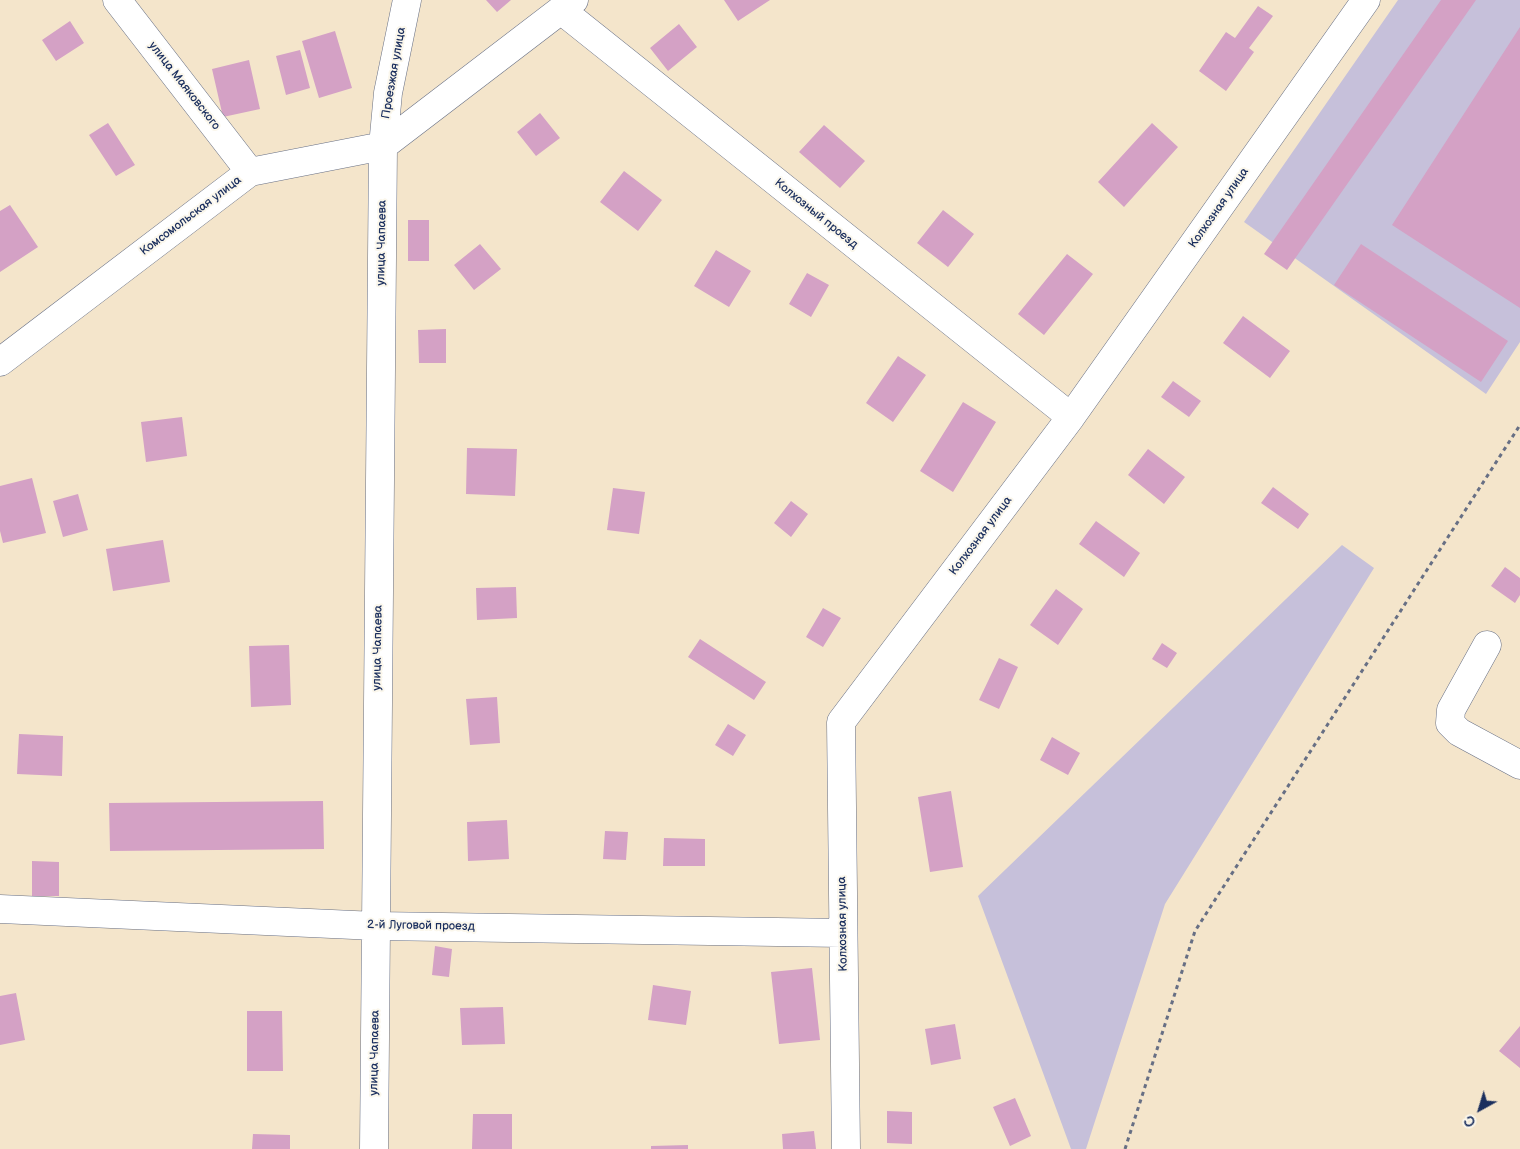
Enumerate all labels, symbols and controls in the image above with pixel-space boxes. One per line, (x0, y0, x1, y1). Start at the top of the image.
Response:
street label: Проезжая улица (379, 26, 409, 120)
street label: улица Маяковского (145, 39, 223, 133)
street label: Колхозная улица (1186, 165, 1252, 251)
street label: Комсомольская улица (137, 173, 245, 259)
street label: Колхозный проезд (771, 176, 861, 252)
street label: улица Чапаева (374, 200, 390, 286)
street label: Колхозная улица (947, 494, 1015, 578)
street label: улица Чапаева (370, 605, 386, 691)
street label: Колхозная улица (835, 876, 851, 972)
street label: 2-й Луговой проезд (367, 918, 475, 934)
street label: улица Чапаева (367, 1010, 383, 1096)
north arrow (1455, 1084, 1505, 1134)
text: С (1461, 1111, 1479, 1131)

